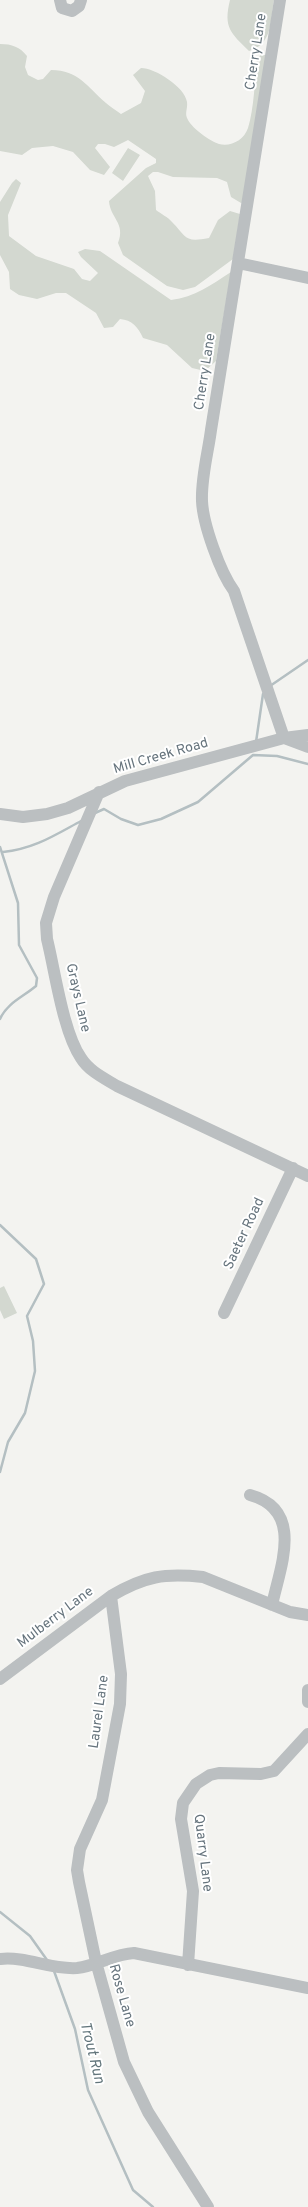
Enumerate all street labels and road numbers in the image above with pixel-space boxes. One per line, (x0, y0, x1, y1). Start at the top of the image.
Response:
street label: Cherry Lane (243, 12, 271, 92)
street label: Cherry Lane (192, 332, 220, 412)
street label: Mill Creek Road (112, 735, 210, 779)
street label: Grays Lane (61, 962, 93, 1034)
street label: Saeter Road (221, 1195, 269, 1273)
street label: Mulberry Lane (15, 1584, 97, 1652)
street label: Laurel Lane (87, 1674, 113, 1750)
street label: Quarry Lane (189, 1813, 215, 1893)
street label: Rose Lane (104, 1963, 138, 2029)

